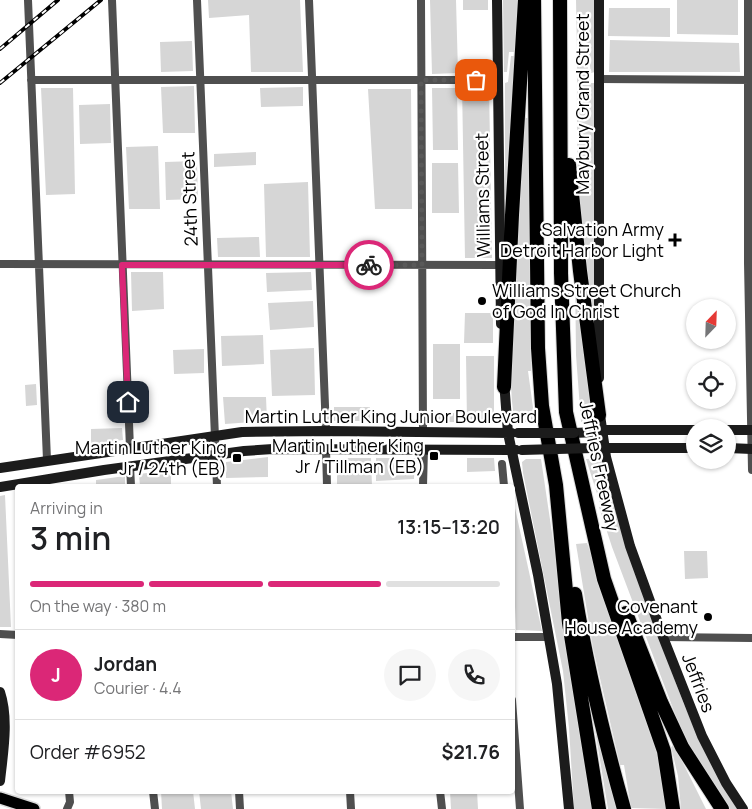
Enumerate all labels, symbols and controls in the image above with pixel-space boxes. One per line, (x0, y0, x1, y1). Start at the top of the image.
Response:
street label: Maybury Grand Street (570, 13, 594, 195)
pin (455, 59, 497, 101)
icon: bag (462, 66, 490, 94)
street label: Williams Street (469, 133, 495, 257)
street label: 24th Street (175, 151, 203, 247)
place label: Salvation Army Detroit Harbor Light (500, 217, 665, 262)
marker: Salvation Army Detroit Harbor Light (668, 233, 682, 247)
courier (344, 240, 394, 290)
icon: bike (355, 251, 383, 279)
place label: Williams Street Church of God In Christ (492, 278, 681, 323)
marker: Williams Street Church of God In Christ (476, 295, 488, 307)
north arrow (686, 299, 736, 349)
map controls (686, 299, 736, 469)
button: locate (686, 359, 736, 409)
pin (107, 381, 149, 423)
icon: home (114, 388, 142, 416)
street label: Jeffries Freeway (574, 398, 626, 534)
street label: Martin Luther King Junior Boulevard (245, 404, 537, 428)
button: layers (686, 419, 736, 469)
place label: Martin Luther King Jr / Tillman (EB) (272, 433, 424, 478)
place label: Martin Luther King Jr / 24th (EB) (75, 435, 227, 480)
marker: Martin Luther King Jr / Tillman (EB) (428, 450, 440, 462)
marker: Martin Luther King Jr / 24th (EB) (231, 452, 243, 464)
text: Arriving in (30, 497, 103, 519)
text: 13:15–13:20 (397, 514, 500, 540)
text: 3 min (30, 516, 111, 560)
place label: Covenant House Academy (564, 594, 698, 639)
text: On the way · 380 m (30, 595, 166, 617)
marker: Covenant House Academy (702, 611, 714, 623)
button: chat (384, 649, 436, 701)
button: phone (448, 649, 500, 701)
street label: Jeffries (677, 650, 721, 716)
text: Jordan (94, 651, 157, 677)
text: J (51, 662, 61, 688)
text: Courier · 4.4 (94, 677, 182, 699)
text: Order #6952 (30, 739, 146, 765)
text: $21.76 (441, 739, 500, 765)

